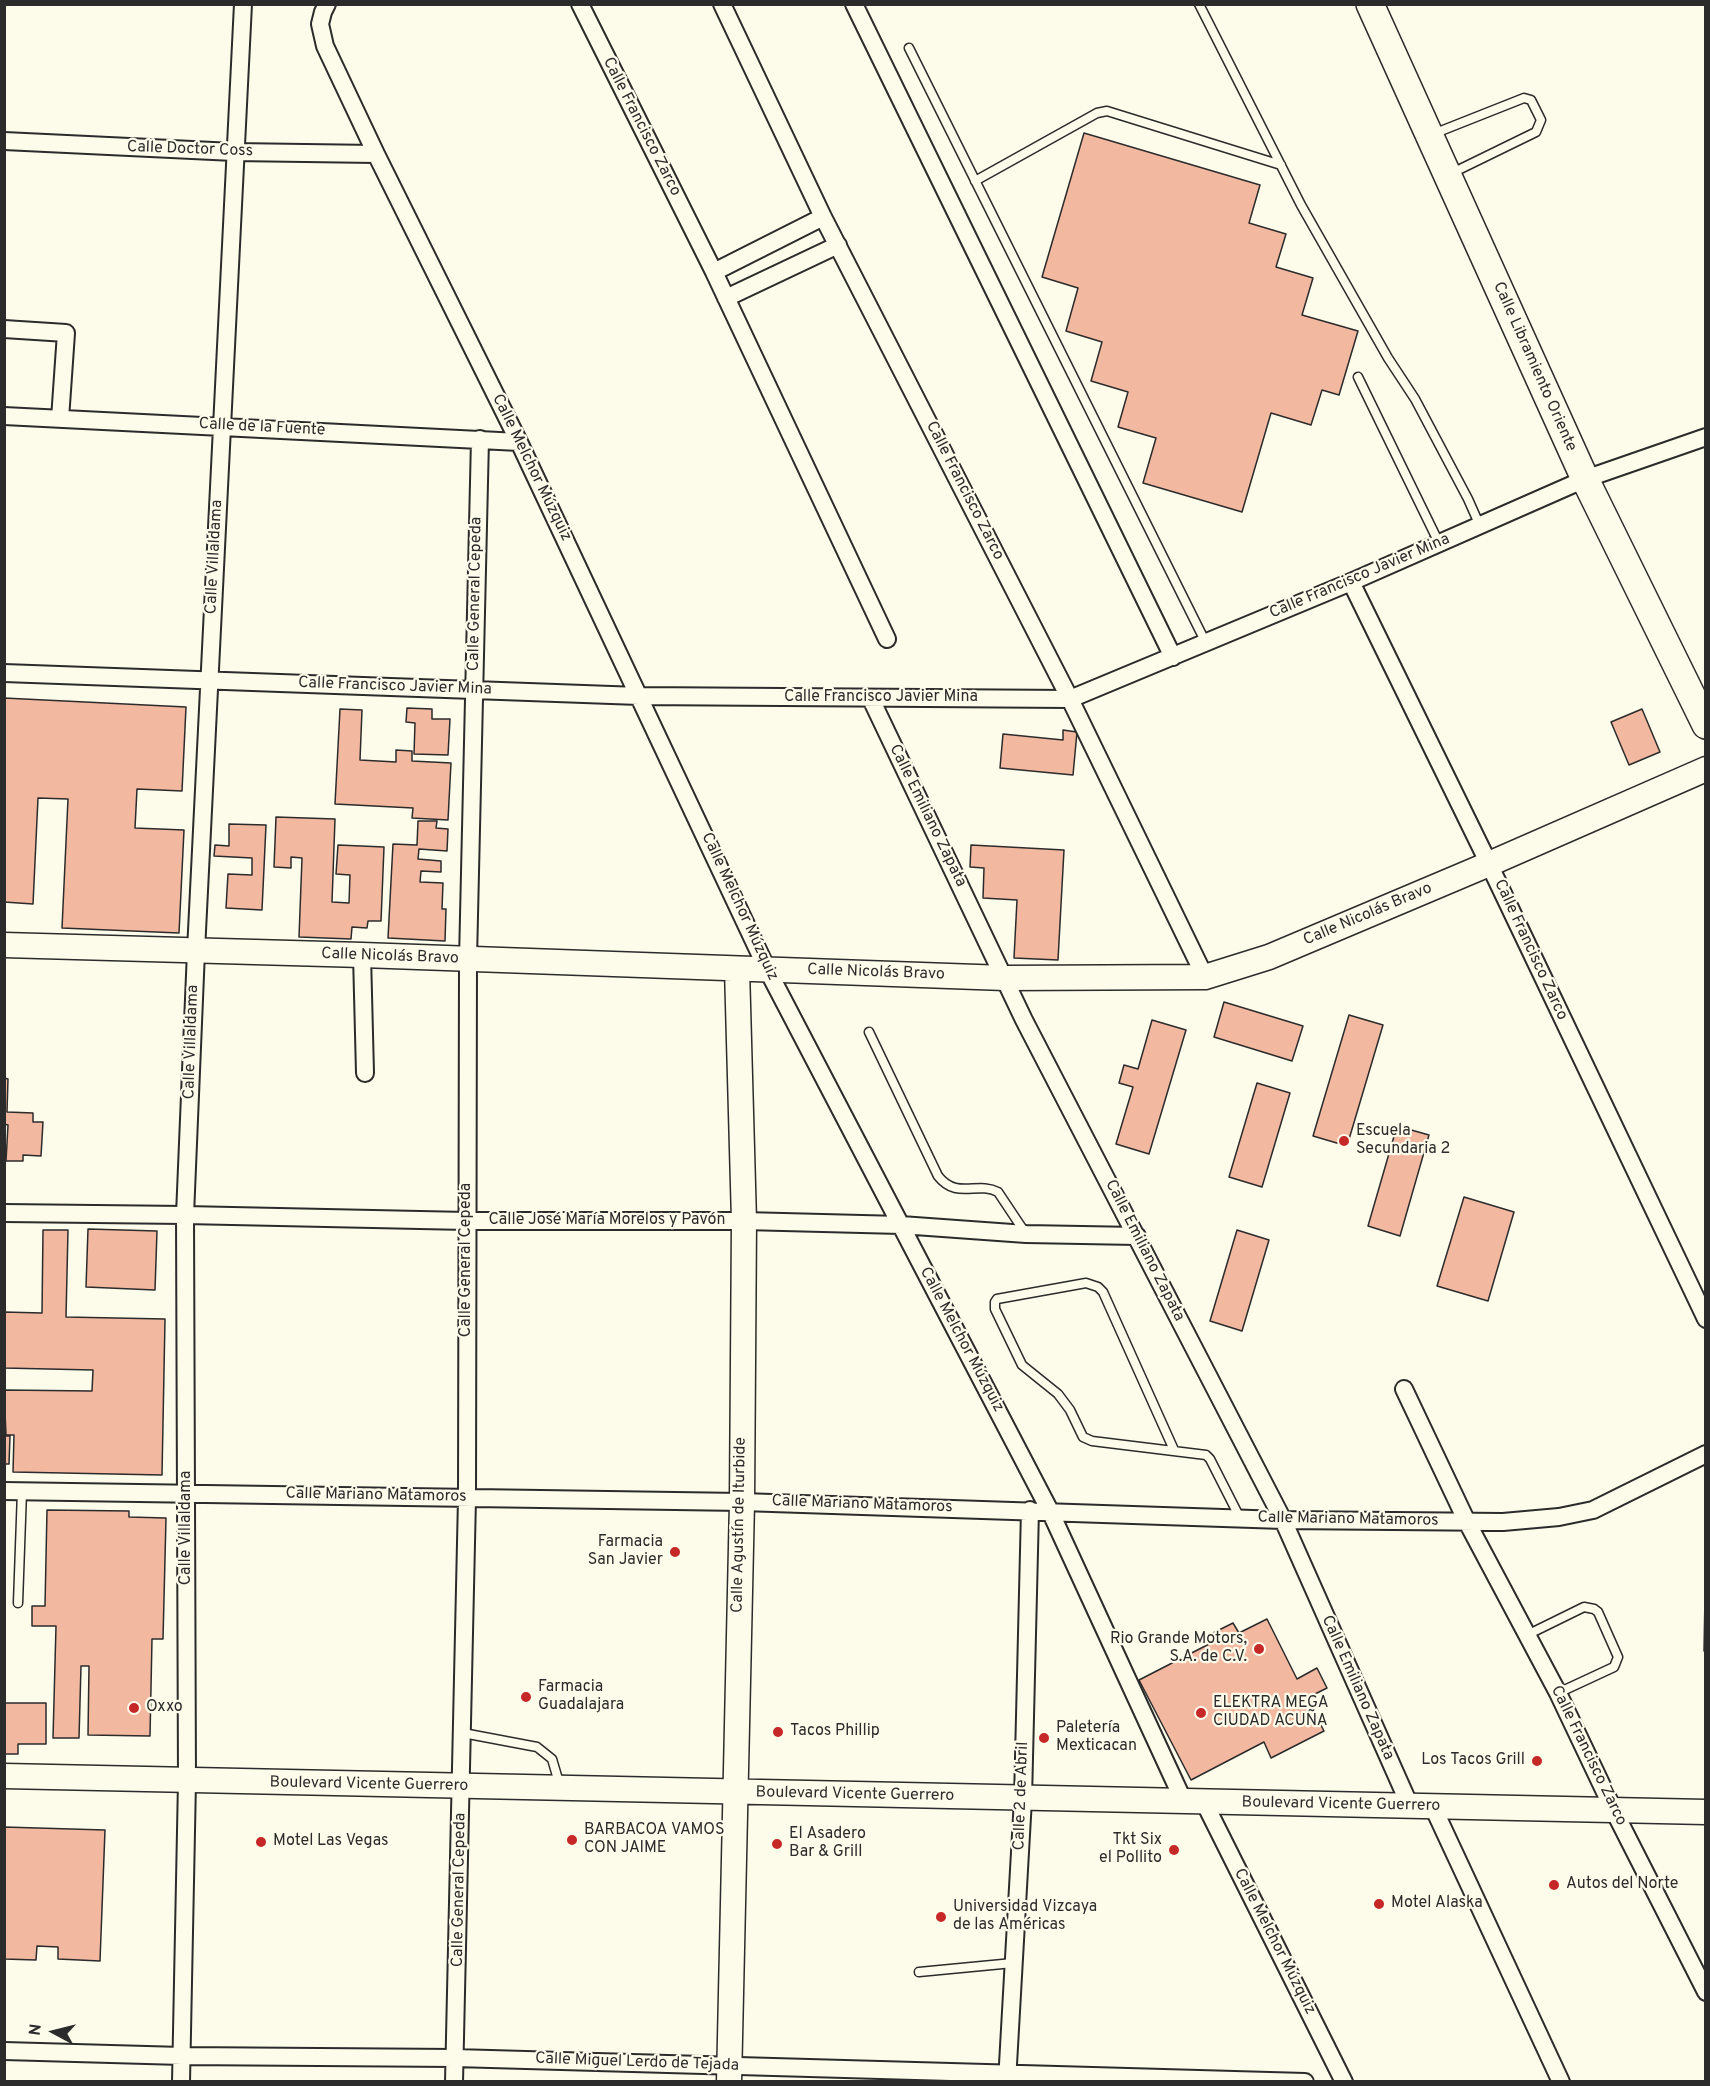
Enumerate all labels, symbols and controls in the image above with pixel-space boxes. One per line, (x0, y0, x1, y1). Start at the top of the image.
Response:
street label: Calle Francisco Zarco (598, 54, 684, 200)
street label: Calle Doctor Coss (127, 138, 253, 162)
street label: Calle Libramiento Oriente (1488, 279, 1580, 455)
street label: Calle Melchor Múzquiz (487, 391, 575, 545)
street label: Calle de la Fuente (198, 415, 326, 441)
street label: Calle Francisco Zarco (921, 418, 1007, 564)
street label: Calle Villaldama (202, 499, 228, 615)
street label: Calle General Cepeda (465, 517, 487, 671)
street label: Calle Francisco Javier Mina (1267, 530, 1453, 624)
street label: Calle Francisco Javier Mina (298, 674, 492, 700)
street label: Calle Francisco Javier Mina (784, 688, 978, 708)
street label: Calle Emiliano Zapata (884, 742, 970, 890)
street label: Calle Melchor Múzquiz (696, 830, 782, 984)
street label: Calle Francisco Zarco (1489, 877, 1571, 1023)
street label: Calle Nicolás Bravo (1301, 879, 1435, 951)
street label: Calle Nicolás Bravo (321, 945, 459, 969)
street label: Calle Nicolás Bravo (807, 961, 945, 985)
street label: Calle Villaldama (180, 984, 204, 1100)
place label: Escuela Secundaria 2 (1356, 1122, 1450, 1160)
marker: Escuela Secundaria 2 (1337, 1134, 1351, 1148)
street label: Calle Emiliano Zapata (1100, 1177, 1188, 1325)
street label: Calle General Cepeda (457, 1183, 477, 1337)
street label: Calle José María Morelos y Pavón (488, 1211, 726, 1231)
street label: Calle Melchor Múzquiz (915, 1264, 1007, 1416)
street label: Calle Agustín de Iturbide (729, 1437, 751, 1613)
street label: Calle Villaldama (177, 1471, 197, 1585)
street label: Calle Mariano Matamoros (285, 1485, 467, 1507)
street label: Calle Mariano Matamoros (771, 1492, 953, 1518)
street label: Calle Mariano Matamoros (1257, 1509, 1439, 1531)
place label: Farmacia San Javier (588, 1533, 663, 1571)
marker: Farmacia San Javier (668, 1545, 682, 1559)
street label: Calle Emiliano Zapata (1316, 1613, 1398, 1763)
place label: Rio Grande Motors, S.A. de C.V. (1110, 1630, 1247, 1668)
marker: Rio Grande Motors, S.A. de C.V. (1252, 1642, 1266, 1656)
place label: Farmacia Guadalajara (538, 1678, 624, 1716)
street label: Calle Francisco Zarco (1546, 1683, 1630, 1829)
marker: Farmacia Guadalajara (519, 1690, 533, 1704)
place label: ELEKTRA MEGA CIUDAD ACUÑA (1213, 1694, 1329, 1732)
place label: Oxxo (146, 1698, 183, 1718)
marker: Oxxo (127, 1701, 141, 1715)
marker: ELEKTRA MEGA CIUDAD ACUÑA (1194, 1706, 1208, 1720)
place label: Paletería Mexticacan (1056, 1719, 1137, 1757)
place label: Tacos Phillip (790, 1722, 880, 1742)
marker: Tacos Phillip (771, 1725, 785, 1739)
marker: Paletería Mexticacan (1037, 1731, 1051, 1745)
street label: Calle 2 de Abril (1011, 1741, 1033, 1851)
place label: Los Tacos Grill (1421, 1751, 1525, 1771)
marker: Los Tacos Grill (1530, 1754, 1544, 1768)
street label: Boulevard Vicente Guerrero (269, 1774, 469, 1796)
street label: Boulevard Vicente Guerrero (755, 1784, 955, 1806)
street label: Boulevard Vicente Guerrero (1241, 1794, 1441, 1816)
street label: Calle General Cepeda (449, 1813, 471, 1967)
place label: BARBACOA VAMOS CON JAIME (584, 1821, 725, 1859)
place label: El Asadero Bar & Grill (789, 1825, 866, 1863)
place label: Tkt Six el Pollito (1099, 1831, 1162, 1869)
place label: Motel Las Vegas (273, 1832, 389, 1852)
marker: BARBACOA VAMOS CON JAIME (565, 1833, 579, 1847)
marker: Motel Las Vegas (254, 1835, 268, 1849)
marker: El Asadero Bar & Grill (770, 1837, 784, 1851)
marker: Tkt Six el Pollito (1167, 1843, 1181, 1857)
street label: Calle Melchor Múzquiz (1229, 1866, 1319, 2018)
place label: Autos del Norte (1566, 1875, 1678, 1895)
marker: Autos del Norte (1547, 1878, 1561, 1892)
place label: Motel Alaska (1391, 1894, 1483, 1914)
marker: Motel Alaska (1372, 1897, 1386, 1911)
place label: Universidad Vizcaya de las Américas (953, 1898, 1097, 1936)
marker: Universidad Vizcaya de las Américas (934, 1910, 948, 1924)
north arrow (24, 2002, 84, 2062)
text: N (26, 2023, 47, 2037)
street label: Calle Miguel Lerdo de Tejada (535, 2050, 739, 2076)

